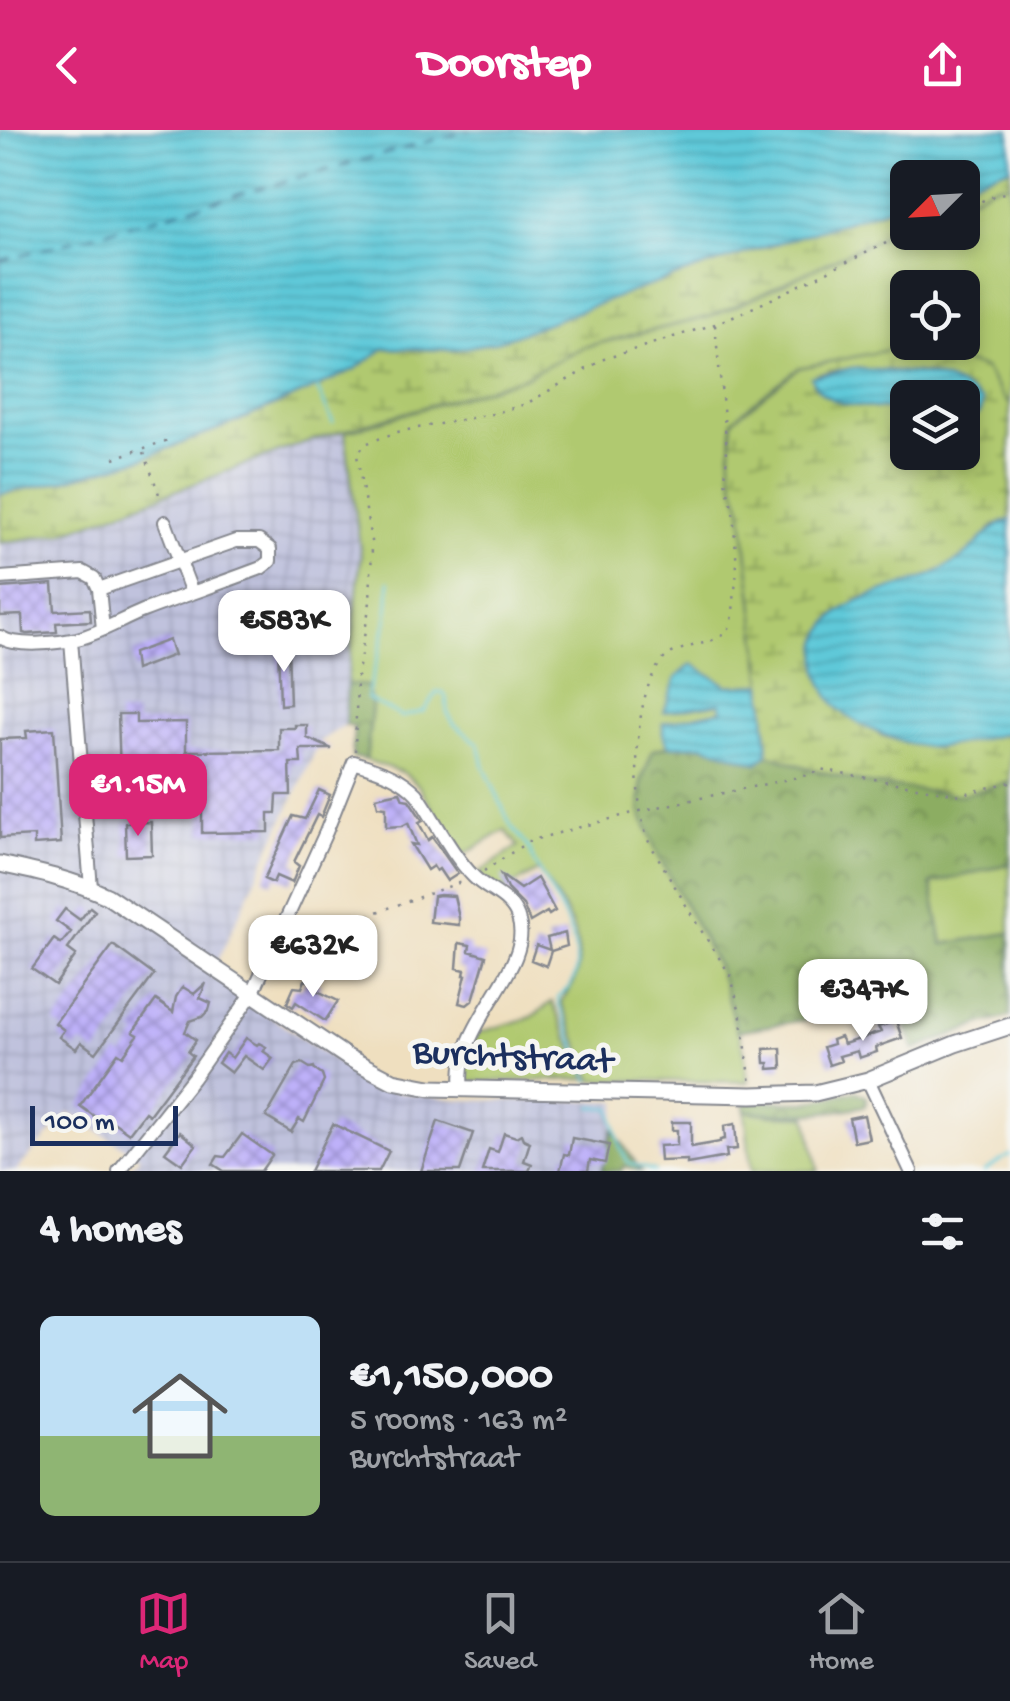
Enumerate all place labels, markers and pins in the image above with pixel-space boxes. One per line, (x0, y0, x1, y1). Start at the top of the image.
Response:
pin: €583K (214, 590, 354, 675)
pin: €1.15M (57, 754, 219, 839)
pin: €632K (243, 915, 383, 1000)
pin: €347K (793, 959, 933, 1044)

